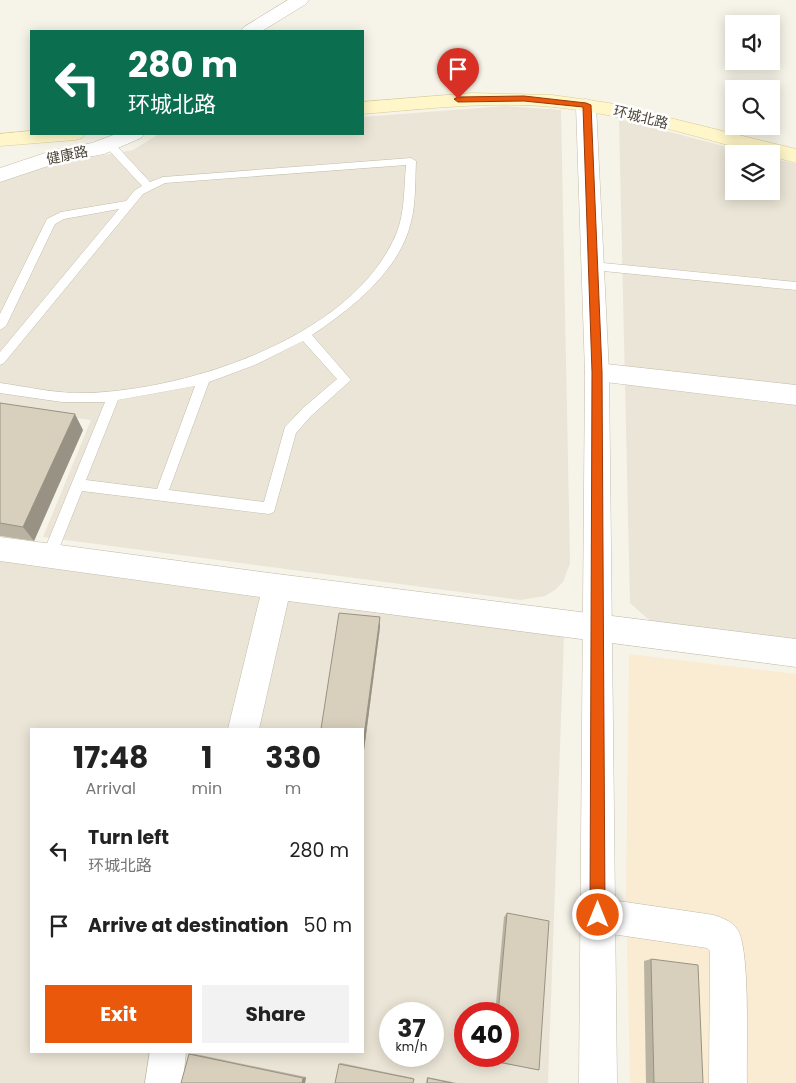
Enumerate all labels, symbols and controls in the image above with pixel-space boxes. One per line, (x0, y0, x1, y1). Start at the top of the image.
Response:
map controls (725, 15, 780, 200)
button: sound (725, 15, 780, 70)
text: 280 m (128, 40, 238, 89)
pin (437, 48, 479, 99)
icon: left (45, 50, 110, 115)
icon: arrive (444, 55, 472, 83)
button: search (725, 80, 780, 135)
text: 环城北路 (128, 89, 216, 120)
street label: 环城北路 (611, 101, 671, 133)
street label: 健康路 (44, 141, 90, 169)
button: layers (725, 145, 780, 200)
text: 17:48 (73, 736, 149, 779)
text: 1 (201, 736, 212, 779)
text: 330 (265, 736, 321, 779)
text: Arrival (86, 777, 136, 800)
text: min (192, 777, 222, 800)
text: m (285, 777, 301, 800)
text: Turn left (88, 824, 169, 851)
icon: left (45, 837, 73, 865)
text: 280 m (290, 837, 349, 864)
text: 环城北路 (88, 854, 152, 877)
position arrow (571, 888, 623, 940)
icon: arrive (45, 912, 73, 940)
text: Arrive at destination (88, 912, 289, 939)
text: 50 m (304, 912, 352, 939)
button: Exit (45, 985, 192, 1043)
button: Share (202, 985, 349, 1043)
speed limit sign: 40 (454, 1002, 519, 1067)
text: 37 (397, 1011, 426, 1046)
text: km/h (396, 1038, 427, 1055)

